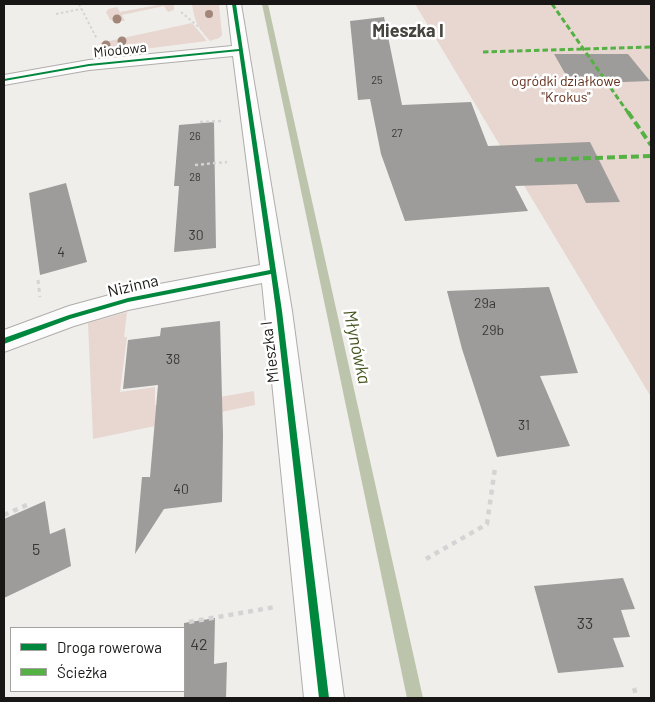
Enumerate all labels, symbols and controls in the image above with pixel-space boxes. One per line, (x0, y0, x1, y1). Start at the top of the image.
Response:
district label: Mieszka I (372, 20, 444, 42)
street label: Miodowa (93, 39, 147, 61)
house number: 25 (371, 73, 383, 87)
park label: ogródki działkowe "Krokus" (511, 73, 621, 105)
house number: 27 (391, 126, 403, 140)
house number: 26 (189, 129, 201, 143)
house number: 28 (189, 170, 201, 184)
house number: 30 (188, 227, 204, 243)
house number: 4 (57, 244, 65, 260)
street label: Nizinna (106, 271, 160, 301)
house number: 29a (474, 295, 496, 311)
water label: Młynówka (339, 308, 375, 386)
street label: Mieszka I (257, 320, 283, 384)
house number: 29b (482, 322, 504, 338)
house number: 38 (166, 351, 180, 367)
house number: 31 (518, 417, 530, 433)
house number: 40 (173, 481, 189, 497)
house number: 5 (32, 540, 40, 560)
house number: 33 (577, 614, 593, 634)
legend (10, 627, 185, 692)
house number: 42 (190, 635, 208, 655)
text: Droga rowerowa (57, 638, 162, 656)
text: Ścieżka (57, 663, 107, 681)

